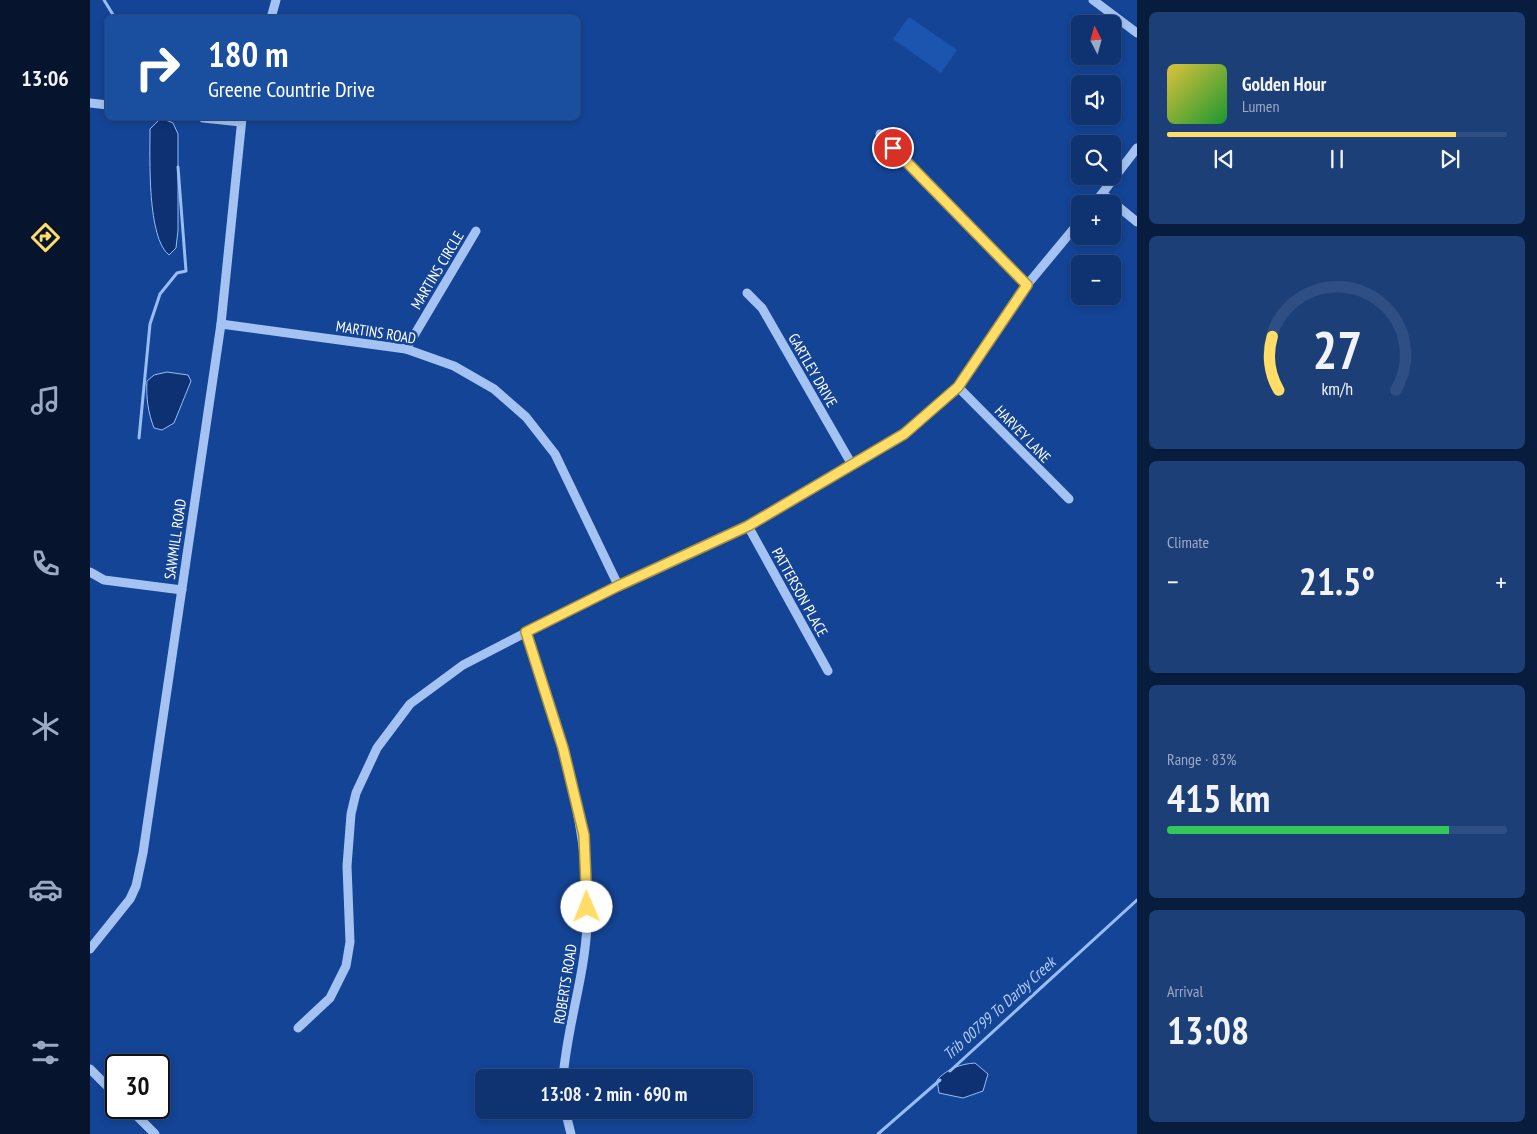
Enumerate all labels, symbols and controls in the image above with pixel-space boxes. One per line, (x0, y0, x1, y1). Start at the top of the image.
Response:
north arrow (1071, 15, 1121, 65)
map controls (1071, 15, 1121, 305)
text: 180 m (208, 31, 289, 77)
icon: right (125, 35, 190, 100)
text: 13:06 (21, 64, 69, 92)
text: Golden Hour (1242, 72, 1326, 96)
text: Greene Countrie Drive (208, 75, 375, 103)
button: sound (1071, 75, 1121, 125)
text: Lumen (1242, 96, 1279, 116)
pin (872, 127, 914, 169)
icon: arrive (879, 134, 907, 162)
button: search (1071, 135, 1121, 185)
icon: previous (1210, 145, 1238, 173)
icon: pause (1323, 145, 1351, 173)
icon: next (1436, 145, 1464, 173)
button: + (1071, 195, 1121, 245)
icon: directions (28, 220, 63, 255)
street label: MARTINS CIRCLE (406, 228, 468, 312)
button: − (1071, 255, 1121, 305)
street label: MARTINS ROAD (335, 316, 417, 348)
text: 27 (1312, 316, 1362, 383)
street label: GARTLEY DRIVE (784, 330, 842, 410)
text: km/h (1321, 377, 1353, 400)
icon: music (28, 383, 63, 418)
street label: HARVEY LANE (991, 401, 1055, 467)
street label: SAWMILL ROAD (160, 497, 190, 580)
text: Climate (1167, 532, 1209, 552)
street label: PATTERSON PLACE (768, 544, 832, 640)
icon: phone (28, 546, 63, 581)
text: 21.5° (1299, 556, 1375, 605)
text: − (1167, 563, 1179, 600)
text: + (1495, 563, 1507, 600)
icon: climate (28, 709, 63, 744)
text: Range · 83% (1167, 749, 1236, 769)
text: 415 km (1167, 773, 1270, 822)
icon: car (28, 872, 63, 907)
position arrow (560, 880, 612, 932)
street label: ROBERTS ROAD (549, 942, 581, 1025)
water label: Trib 00799 To Darby Creek (939, 951, 1061, 1064)
text: Arrival (1167, 981, 1203, 1001)
text: 13:08 (1167, 1005, 1249, 1054)
icon: filters (28, 1035, 63, 1070)
speed limit sign: 30 (105, 1054, 170, 1119)
text: 13:08 · 2 min · 690 m (541, 1082, 687, 1106)

